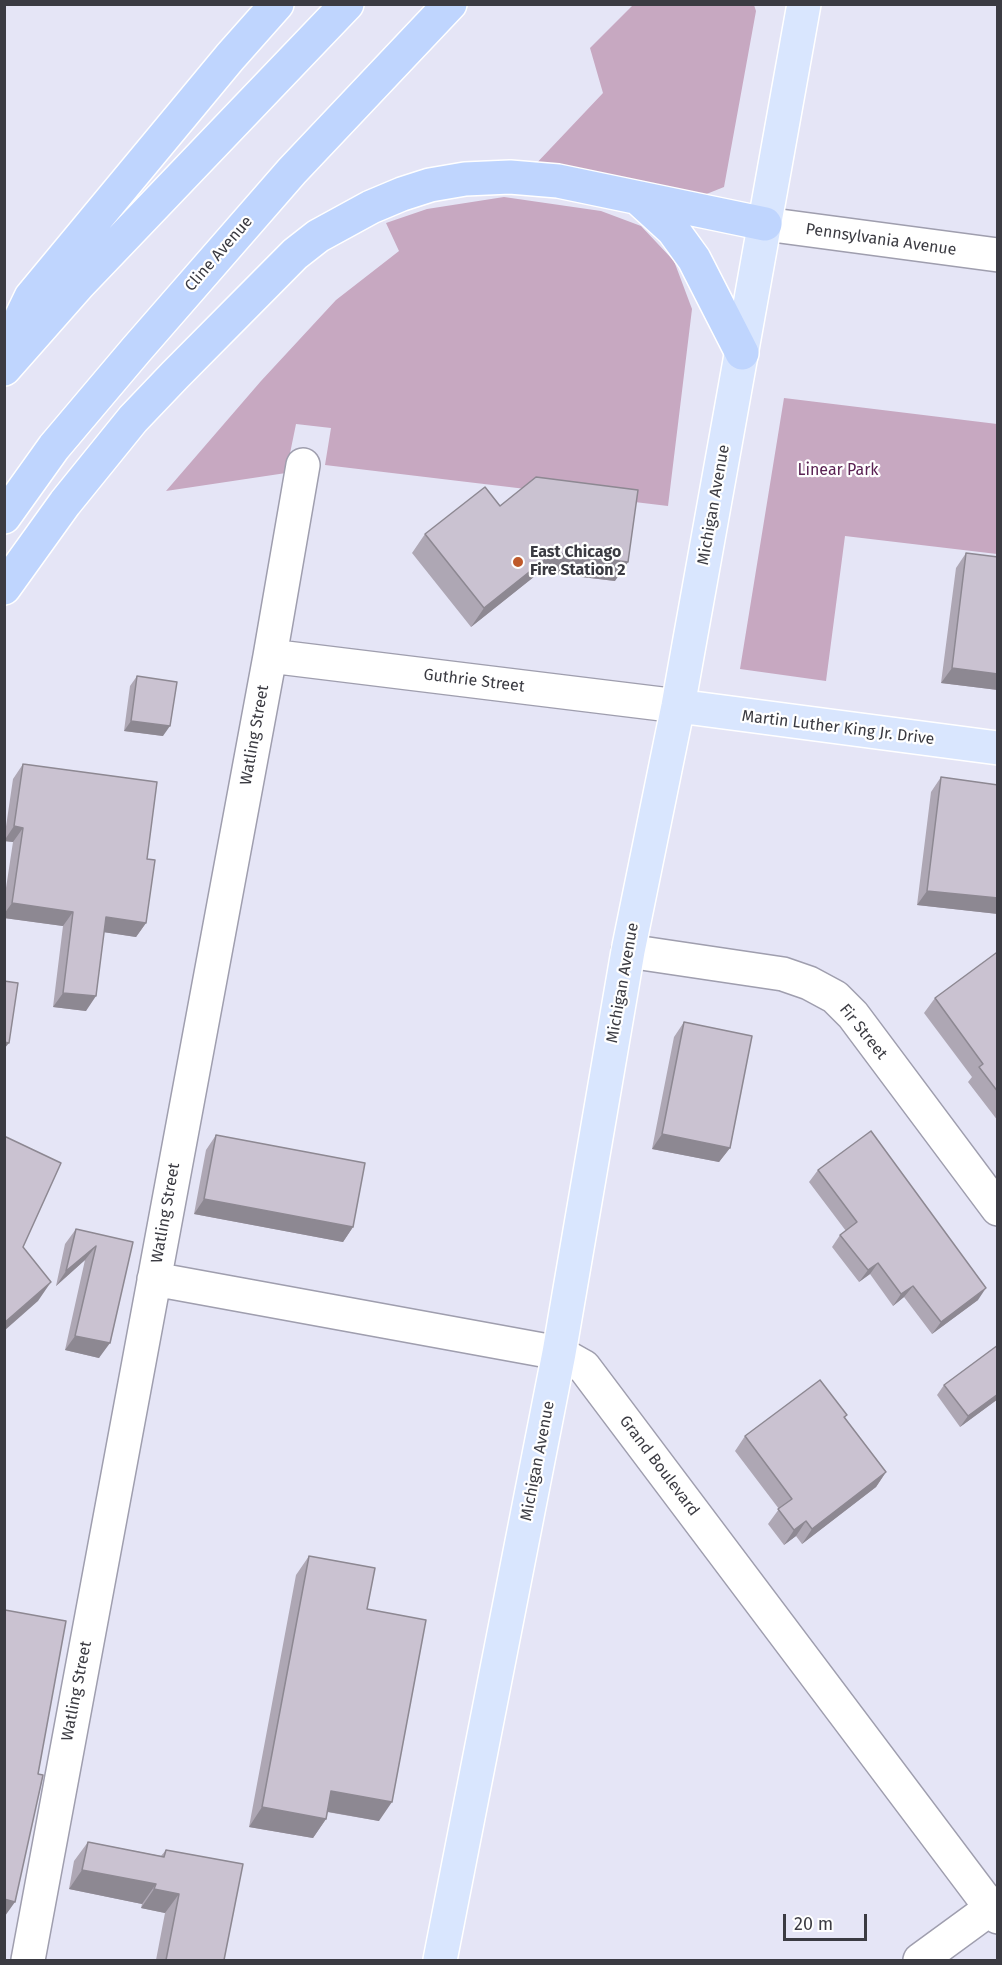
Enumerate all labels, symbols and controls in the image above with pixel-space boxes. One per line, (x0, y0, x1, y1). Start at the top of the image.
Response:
street label: Cline Avenue (181, 212, 257, 296)
street label: Pennsylvania Avenue (804, 220, 958, 260)
street label: Michigan Avenue (694, 443, 734, 567)
park label: Linear Park (797, 461, 879, 481)
place label: East Chicago Fire Station 2 (530, 543, 626, 581)
marker: East Chicago Fire Station 2 (511, 555, 525, 569)
street label: Guthrie Street (422, 665, 526, 697)
street label: Watling Street (237, 683, 273, 787)
street label: Martin Luther King Jr. Drive (741, 707, 935, 749)
street label: Michigan Avenue (603, 921, 643, 1045)
street label: Fir Street (835, 1000, 891, 1064)
street label: Watling Street (148, 1161, 184, 1265)
street label: Michigan Avenue (517, 1399, 559, 1523)
street label: Grand Boulevard (615, 1412, 703, 1520)
street label: Watling Street (58, 1639, 96, 1743)
scale bar (786, 1902, 870, 1940)
text: 20 m (794, 1913, 833, 1935)

